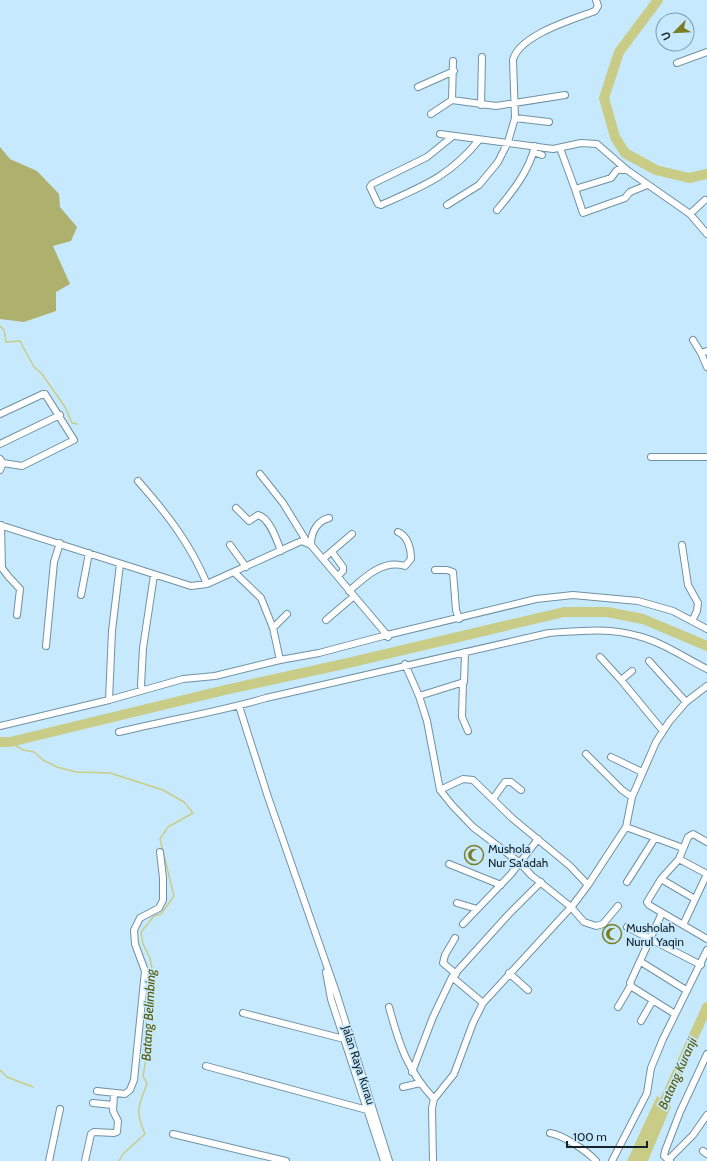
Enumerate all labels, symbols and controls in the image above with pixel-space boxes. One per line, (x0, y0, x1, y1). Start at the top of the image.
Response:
north arrow (655, 12, 695, 52)
text: U (658, 30, 674, 43)
place label: Mushola Nur Sa'adah (488, 841, 548, 870)
mosque icon: Mushola Nur Sa'adah (463, 844, 485, 866)
place label: Musholah Nurul Yaqin (626, 920, 684, 949)
mosque icon: Musholah Nurul Yaqin (601, 923, 623, 945)
water label: Batang Belimbing (138, 967, 158, 1062)
street label: Jalan Raya Kurau (339, 1023, 379, 1107)
water label: Batang Kuranji (654, 1034, 701, 1112)
scale bar (567, 1123, 647, 1149)
text: 100 m (573, 1129, 607, 1144)

